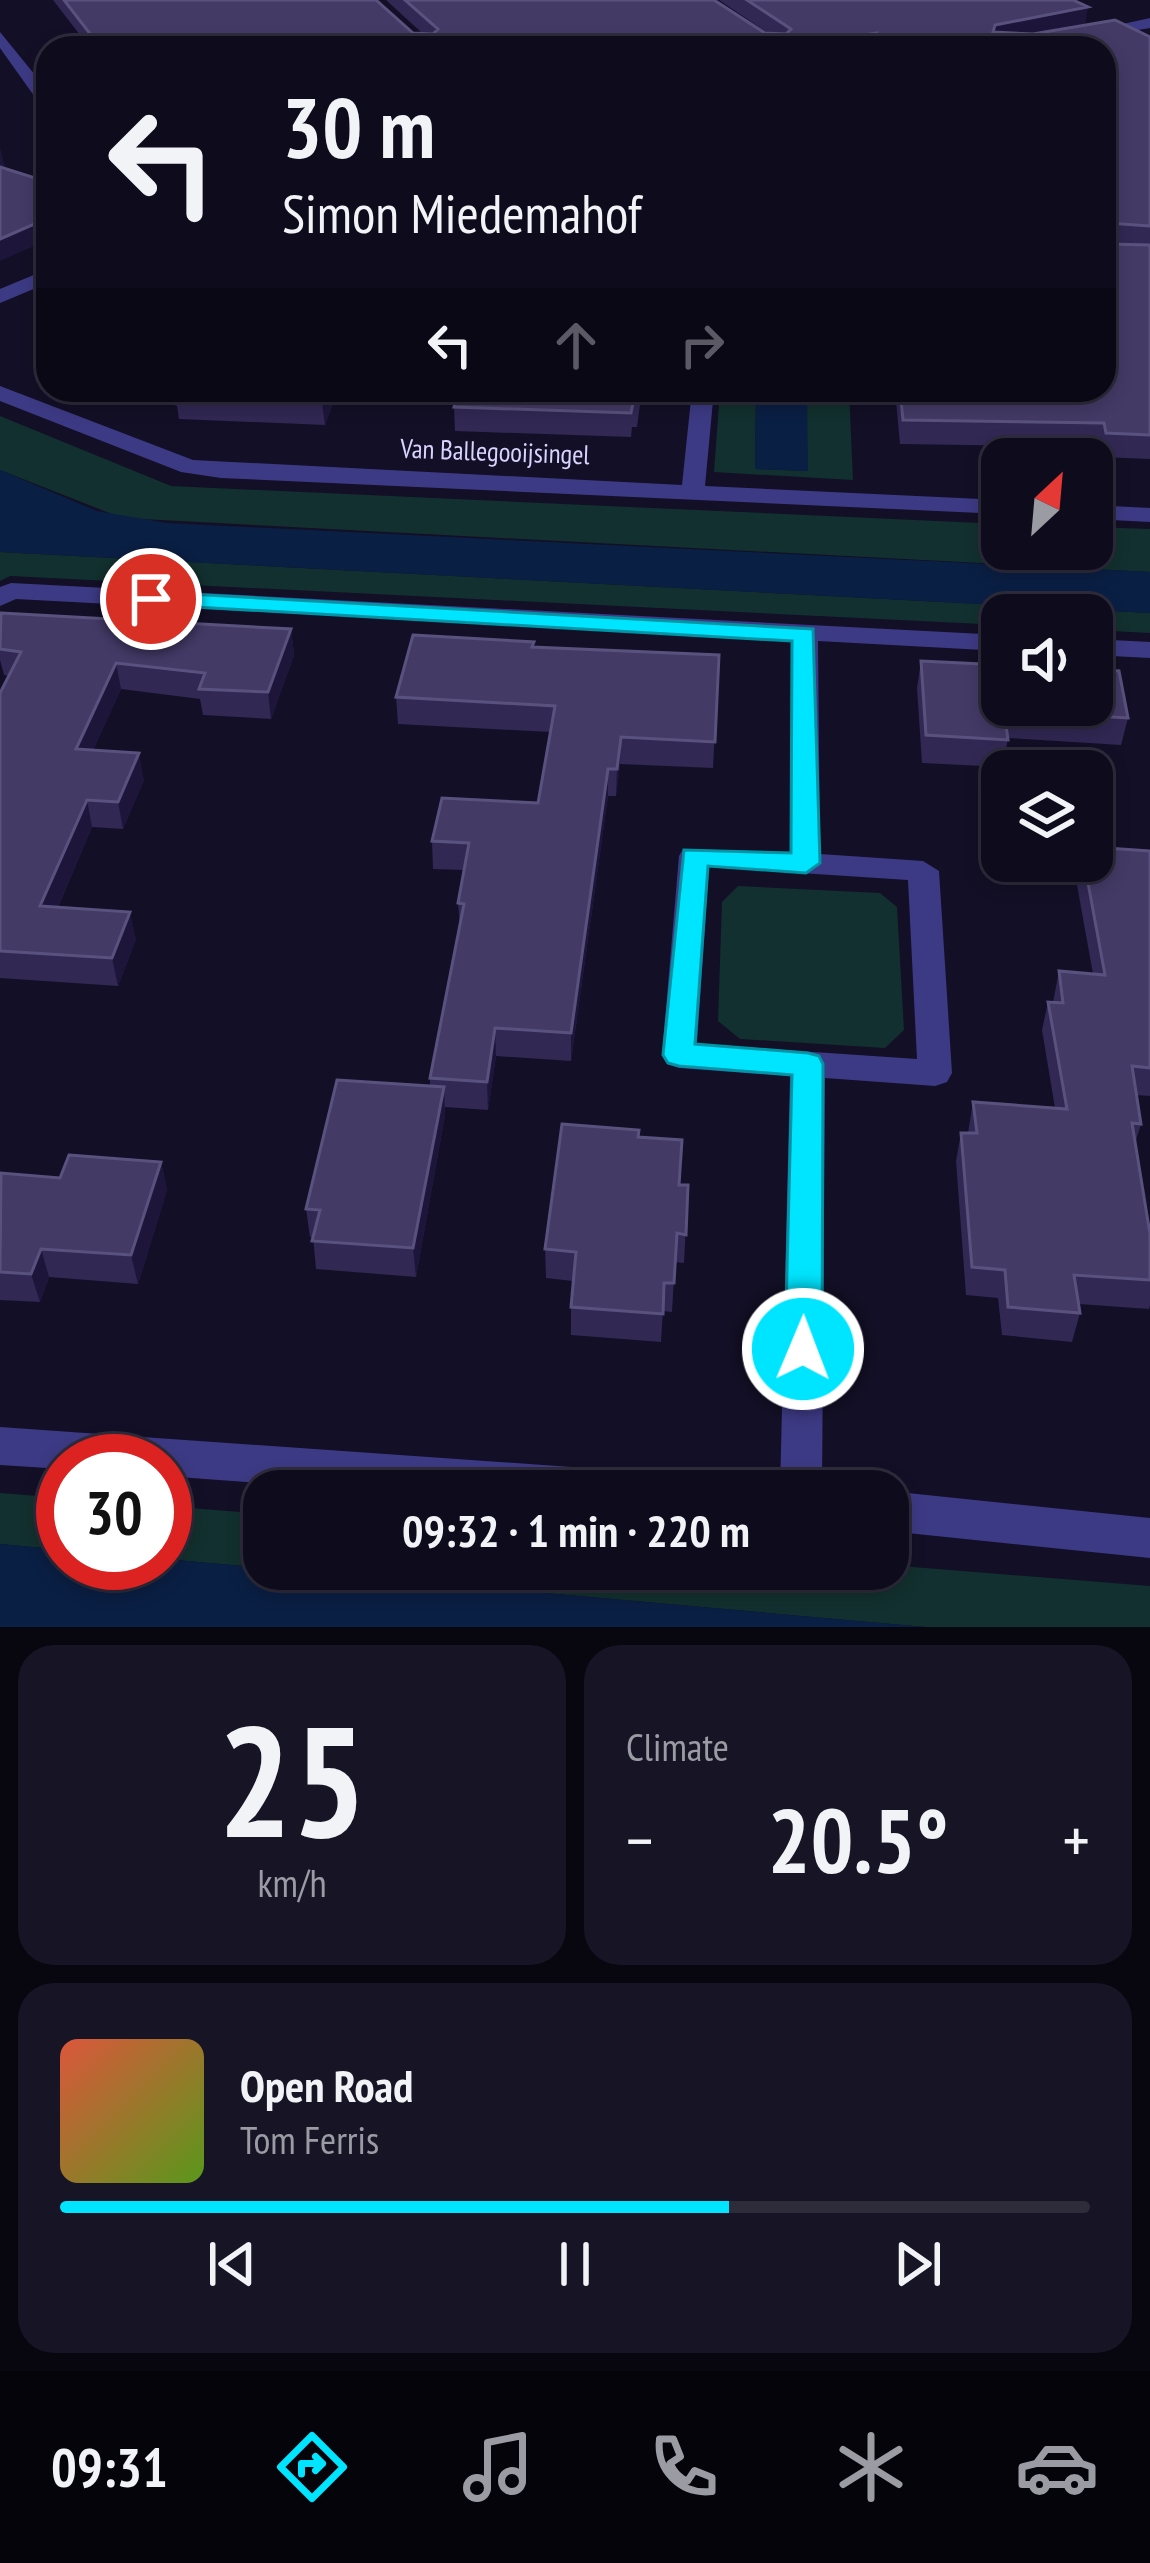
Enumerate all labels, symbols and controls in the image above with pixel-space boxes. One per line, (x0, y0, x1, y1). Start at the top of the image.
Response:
text: 30 m (282, 72, 435, 181)
icon: left (84, 84, 240, 240)
text: Simon Miedemahof (282, 178, 642, 248)
icon: left (417, 312, 483, 378)
icon: ahead (543, 312, 609, 378)
icon: right (669, 312, 735, 378)
street label: Van Ballegooijsingel (399, 431, 591, 471)
north arrow (981, 438, 1113, 570)
map controls (981, 438, 1113, 882)
pin (100, 548, 202, 650)
icon: arrive (118, 566, 184, 632)
button: sound (981, 594, 1113, 726)
button: layers (981, 750, 1113, 882)
position arrow (740, 1286, 866, 1412)
speed limit sign: 30 (36, 1434, 192, 1590)
text: 09:32 · 1 min · 220 m (402, 1501, 750, 1559)
text: 25 (217, 1678, 367, 1880)
text: Climate (626, 1721, 729, 1772)
text: 20.5° (768, 1781, 948, 1898)
text: − (626, 1797, 653, 1882)
text: + (1063, 1797, 1090, 1882)
text: km/h (257, 1857, 327, 1908)
text: Open Road (240, 2056, 413, 2114)
text: Tom Ferris (240, 2114, 379, 2165)
icon: previous (199, 2231, 265, 2297)
icon: pause (542, 2231, 608, 2297)
icon: next (885, 2231, 951, 2297)
icon: directions (270, 2425, 354, 2509)
icon: music (456, 2425, 540, 2509)
icon: phone (642, 2425, 726, 2509)
icon: climate (829, 2425, 913, 2509)
icon: car (1015, 2425, 1099, 2509)
text: 09:31 (51, 2432, 168, 2502)

